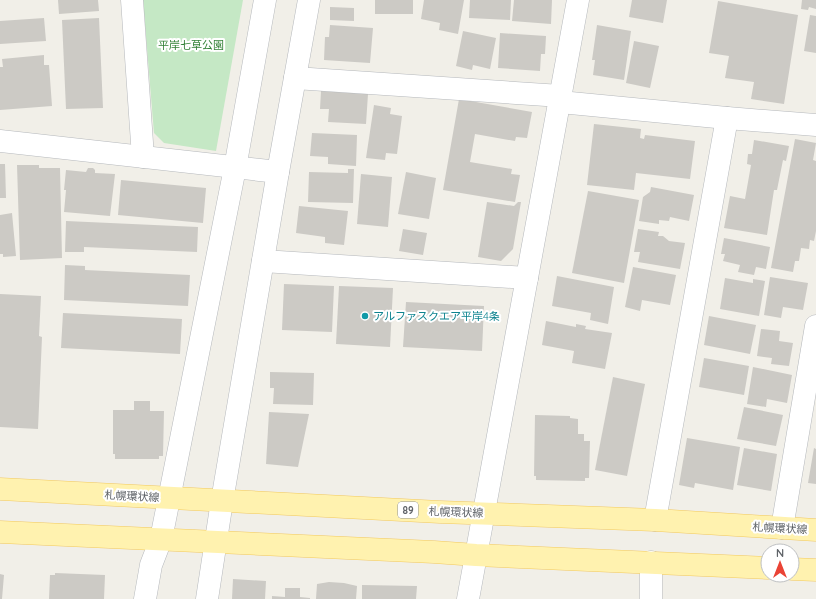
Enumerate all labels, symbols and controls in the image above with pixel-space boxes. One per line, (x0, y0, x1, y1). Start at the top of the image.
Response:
park label: 平岸七草公園 (158, 38, 224, 52)
place label: アルファスクエア平岸4条 (373, 309, 500, 323)
marker: アルファスクエア平岸4条 (360, 311, 370, 321)
street label: 札幌環状線 (104, 488, 160, 504)
road number: 89 (398, 502, 418, 518)
street label: 札幌環状線 (428, 504, 484, 520)
street label: 札幌環状線 (752, 520, 808, 536)
north arrow (760, 543, 800, 583)
text: N (776, 546, 784, 560)

